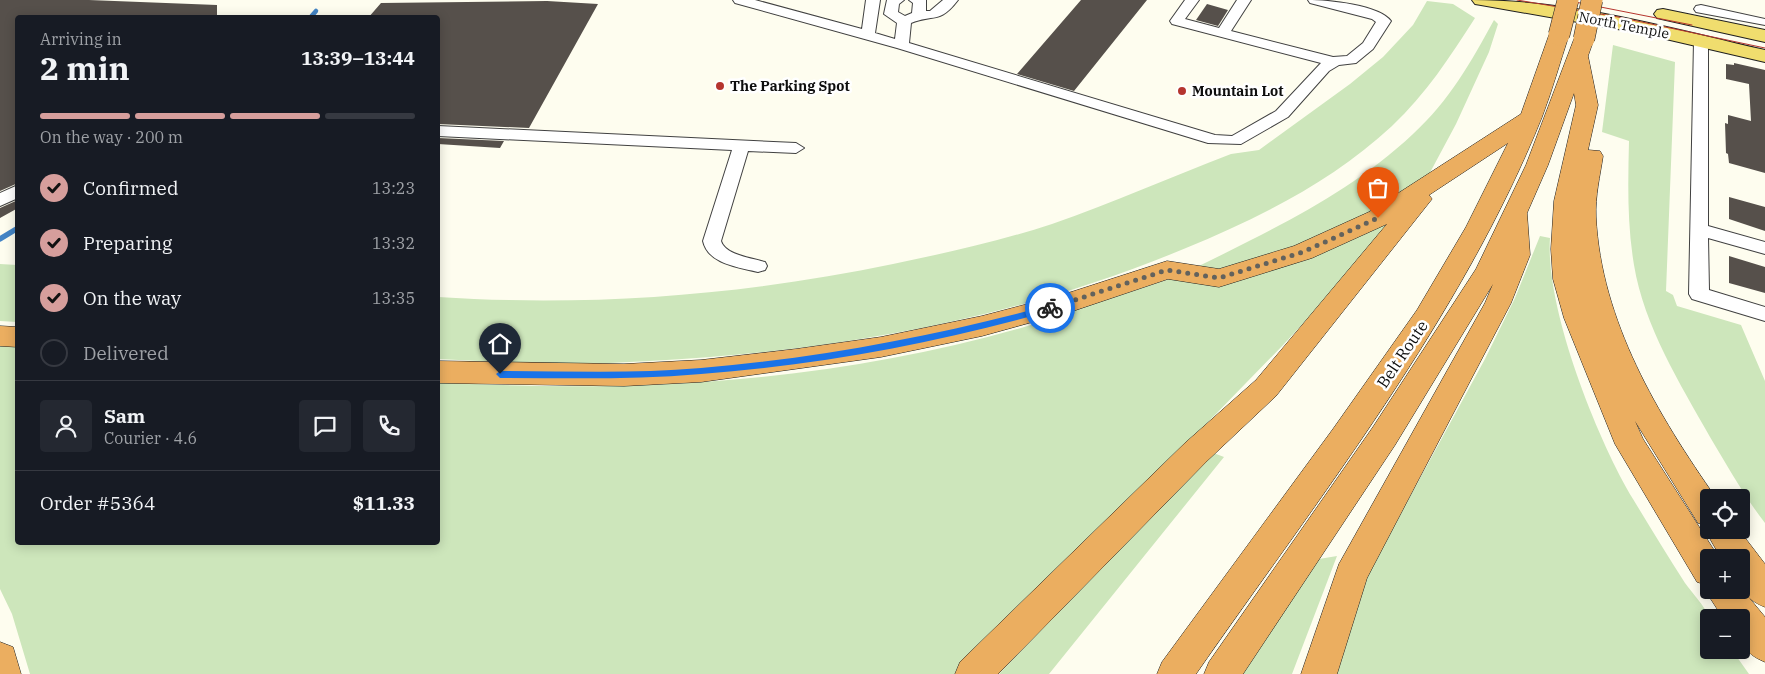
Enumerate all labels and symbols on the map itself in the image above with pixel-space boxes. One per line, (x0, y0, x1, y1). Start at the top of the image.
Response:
street label: North Temple (1577, 7, 1671, 43)
place label: The Parking Spot (730, 77, 850, 95)
marker: The Parking Spot (714, 80, 726, 92)
place label: Mountain Lot (1192, 82, 1284, 100)
marker: Mountain Lot (1176, 85, 1188, 97)
pin (1357, 167, 1399, 218)
courier (1025, 283, 1075, 333)
street label: Belt Route (1372, 316, 1432, 392)
pin (479, 323, 521, 374)

